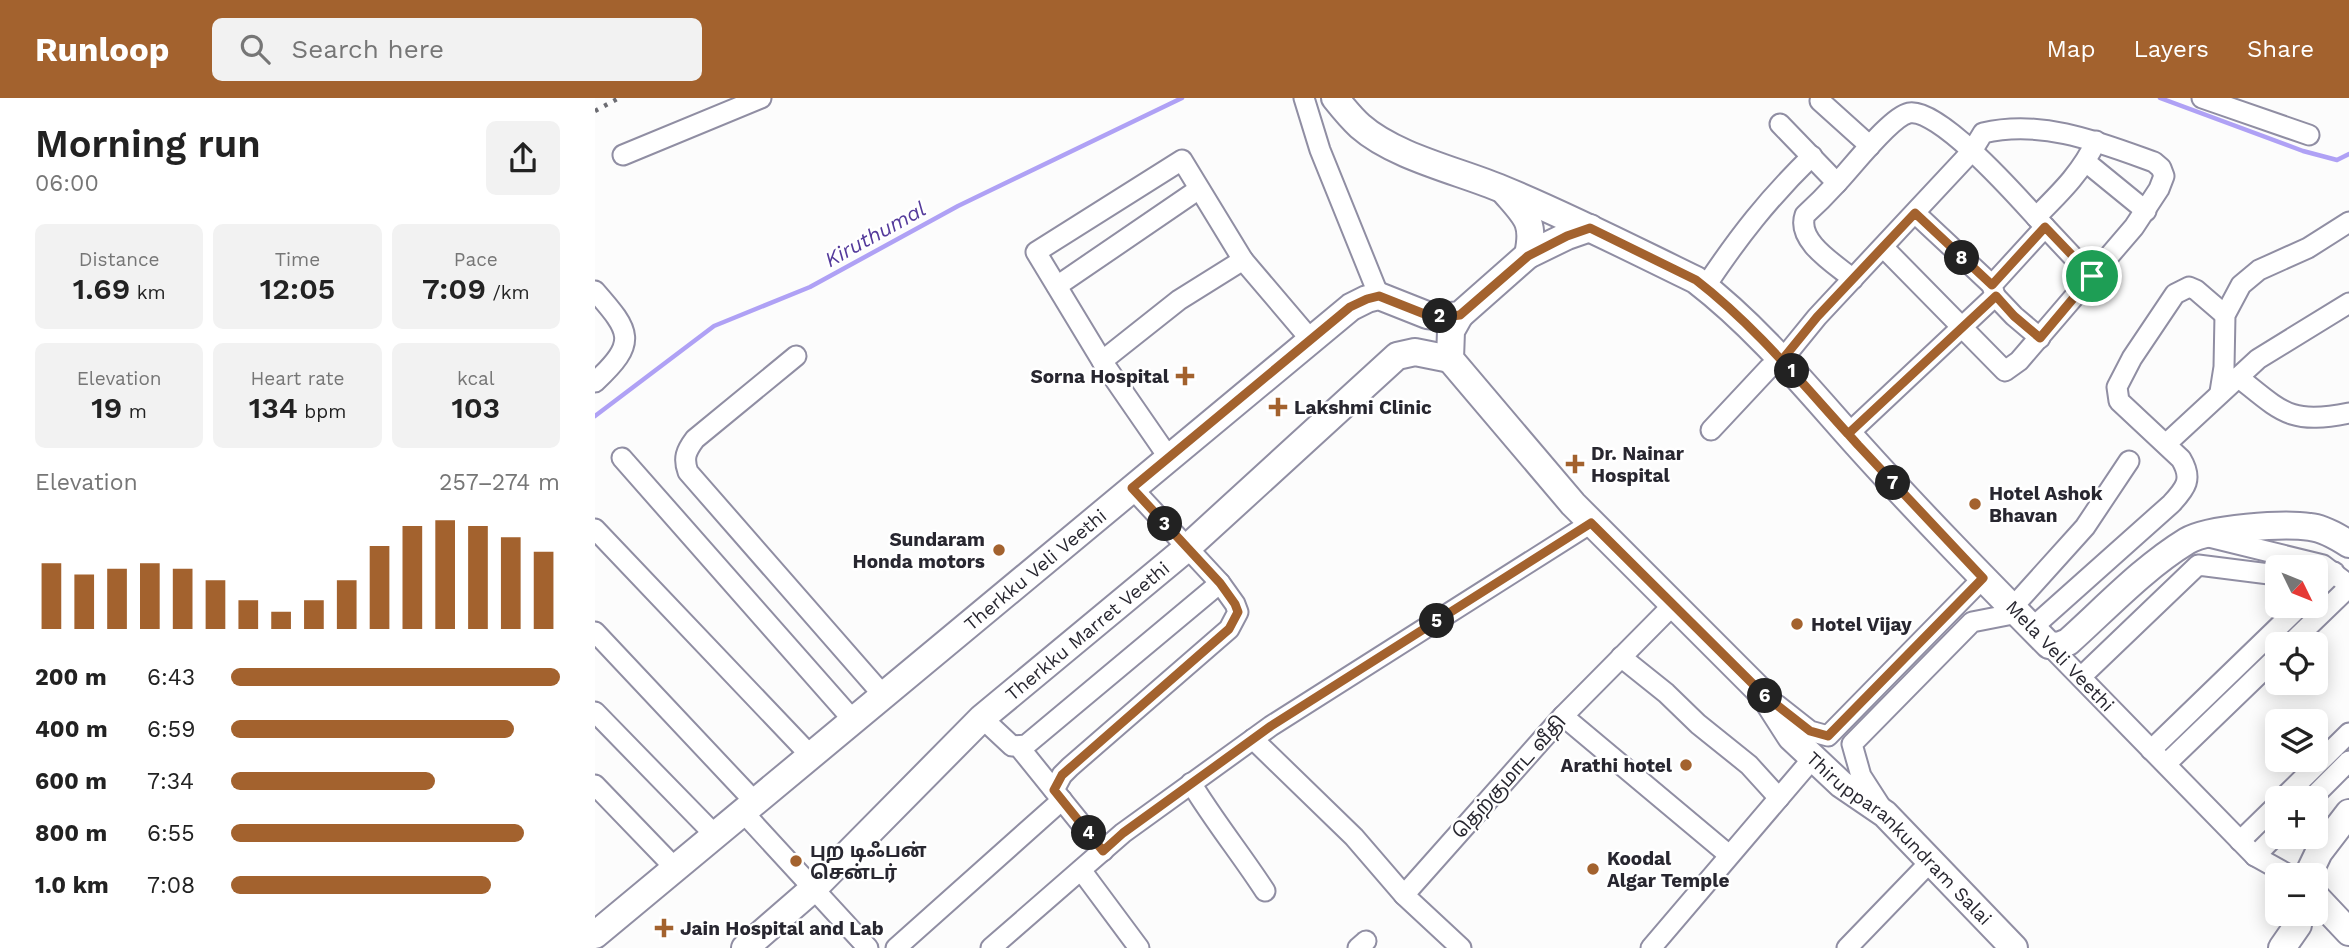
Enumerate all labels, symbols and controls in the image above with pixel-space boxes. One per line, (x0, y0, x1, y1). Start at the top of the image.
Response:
search box (212, 18, 702, 81)
text: Runloop (35, 30, 170, 69)
icon: search (236, 30, 274, 68)
text: Search here (292, 34, 444, 64)
text: Map (2047, 35, 2095, 63)
text: Layers (2133, 35, 2209, 63)
text: Share (2247, 35, 2314, 63)
button: share (486, 121, 560, 195)
text: Morning run (35, 122, 261, 166)
text: 06:00 (35, 170, 99, 197)
water label: Kiruthumal (820, 196, 930, 272)
pin: 8 (1945, 240, 1979, 276)
text: 8 (1956, 246, 1967, 269)
pin (2062, 246, 2122, 306)
text: Distance (79, 248, 160, 271)
text: Time (275, 248, 320, 271)
text: Pace (454, 248, 498, 271)
icon: arrive (2073, 257, 2111, 295)
text: 1.69 (73, 271, 130, 306)
text: 12:05 (260, 271, 335, 306)
text: 7:09 (422, 271, 486, 306)
text: km (130, 281, 166, 304)
text: /km (486, 281, 530, 304)
pin: 2 (1423, 298, 1457, 333)
text: 2 (1434, 304, 1445, 327)
pin: 1 (1775, 354, 1809, 388)
text: 1 (1787, 359, 1796, 382)
place label: Sorna Hospital (1030, 365, 1170, 388)
marker: Sorna Hospital (1175, 366, 1195, 386)
text: Elevation (77, 367, 162, 390)
text: Heart rate (251, 367, 344, 390)
text: kcal (457, 367, 495, 390)
text: 19 (91, 390, 122, 425)
text: 134 (249, 390, 298, 425)
text: 103 (451, 390, 500, 425)
place label: Lakshmi Clinic (1294, 396, 1432, 419)
marker: Lakshmi Clinic (1268, 397, 1288, 417)
text: m (122, 400, 147, 423)
text: bpm (298, 400, 346, 423)
place label: Dr. Nainar Hospital (1591, 442, 1685, 487)
marker: Dr. Nainar Hospital (1565, 454, 1585, 474)
pin: 7 (1875, 466, 1911, 500)
text: Elevation (35, 469, 138, 496)
text: 257–274 m (439, 469, 560, 496)
text: 7 (1887, 471, 1898, 494)
place label: Hotel Ashok Bhavan (1989, 482, 2103, 527)
marker: Hotel Ashok Bhavan (1967, 496, 1983, 512)
street label: Therkku Veli Veethi (959, 504, 1111, 635)
pin: 3 (1147, 506, 1183, 542)
text: 3 (1159, 512, 1170, 535)
place label: Sundaram Honda motors (853, 528, 985, 573)
marker: Sundaram Honda motors (991, 542, 1007, 558)
north arrow (2265, 555, 2327, 618)
map controls (2265, 555, 2328, 926)
street label: Therkku Marret Veethi (1001, 556, 1174, 705)
street label: Mela Veli Veethi (2001, 596, 2119, 716)
pin: 5 (1419, 603, 1455, 638)
text: 5 (1431, 609, 1442, 632)
place label: Hotel Vijay (1811, 613, 1912, 636)
marker: Hotel Vijay (1789, 616, 1805, 632)
button: locate (2265, 632, 2328, 695)
text: 200 m (35, 664, 107, 691)
text: 6:43 (147, 664, 195, 691)
pin: 6 (1747, 678, 1783, 714)
text: 6 (1759, 684, 1770, 707)
button: layers (2265, 709, 2328, 772)
street label: தெற்குமாட வீதி (1448, 711, 1572, 845)
text: 400 m (35, 716, 108, 743)
text: 6:59 (147, 716, 195, 743)
street label: Thirupparankundram Salai (1802, 746, 1997, 930)
place label: Arathi hotel (1561, 754, 1673, 777)
marker: Arathi hotel (1678, 757, 1694, 773)
text: 600 m (35, 768, 107, 795)
text: 7:34 (147, 768, 194, 795)
button: + (2265, 786, 2328, 849)
pin: 4 (1071, 816, 1107, 850)
text: 800 m (35, 820, 107, 847)
text: 6:55 (147, 820, 195, 847)
text: 4 (1082, 821, 1095, 844)
place label: புற டிஃபன் சென்டர் (810, 839, 927, 884)
place label: Koodal Algar Temple (1607, 847, 1729, 892)
marker: புற டிஃபன் சென்டர் (788, 853, 804, 869)
marker: Koodal Algar Temple (1585, 861, 1601, 877)
button: − (2265, 863, 2328, 926)
text: 1.0 km (35, 872, 109, 899)
text: 7:08 (147, 872, 195, 899)
place label: Jain Hospital and Lab (680, 917, 884, 940)
marker: Jain Hospital and Lab (654, 918, 674, 938)

